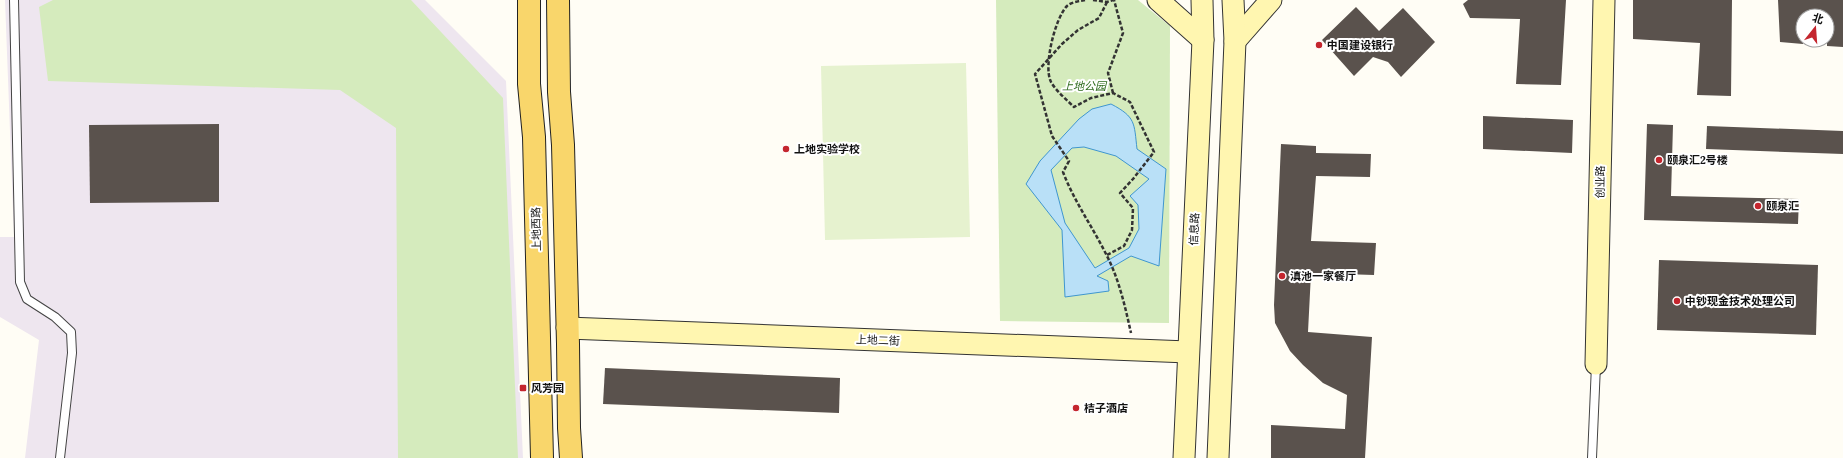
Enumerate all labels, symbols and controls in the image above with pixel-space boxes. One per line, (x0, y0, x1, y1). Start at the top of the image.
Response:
north arrow (1795, 8, 1835, 48)
text: 北 (1811, 10, 1825, 27)
place label: 中国建设银行 (1327, 38, 1393, 52)
marker: 中国建设银行 (1314, 40, 1324, 50)
park label: 上地公园 (1062, 79, 1108, 93)
place label: 上地实验学校 (794, 142, 860, 156)
marker: 上地实验学校 (781, 144, 791, 154)
place label: 颐泉汇2号楼 (1667, 153, 1728, 167)
marker: 颐泉汇2号楼 (1654, 155, 1664, 165)
street label: 创业路 (1593, 165, 1607, 199)
place label: 颐泉汇 (1766, 199, 1799, 213)
marker: 颐泉汇 (1753, 201, 1763, 211)
street label: 上地西路 (529, 207, 543, 251)
street label: 信息路 (1186, 212, 1202, 246)
place label: 滇池一家餐厅 (1290, 269, 1356, 283)
marker: 滇池一家餐厅 (1277, 271, 1287, 281)
place label: 中钞现金技术处理公司 (1685, 294, 1795, 308)
marker: 中钞现金技术处理公司 (1672, 296, 1682, 306)
street label: 上地二街 (856, 332, 900, 348)
place label: 风芳园 (531, 381, 564, 395)
marker: 风芳园 (518, 383, 528, 393)
place label: 桔子酒店 (1084, 401, 1128, 415)
marker: 桔子酒店 (1071, 403, 1081, 413)

